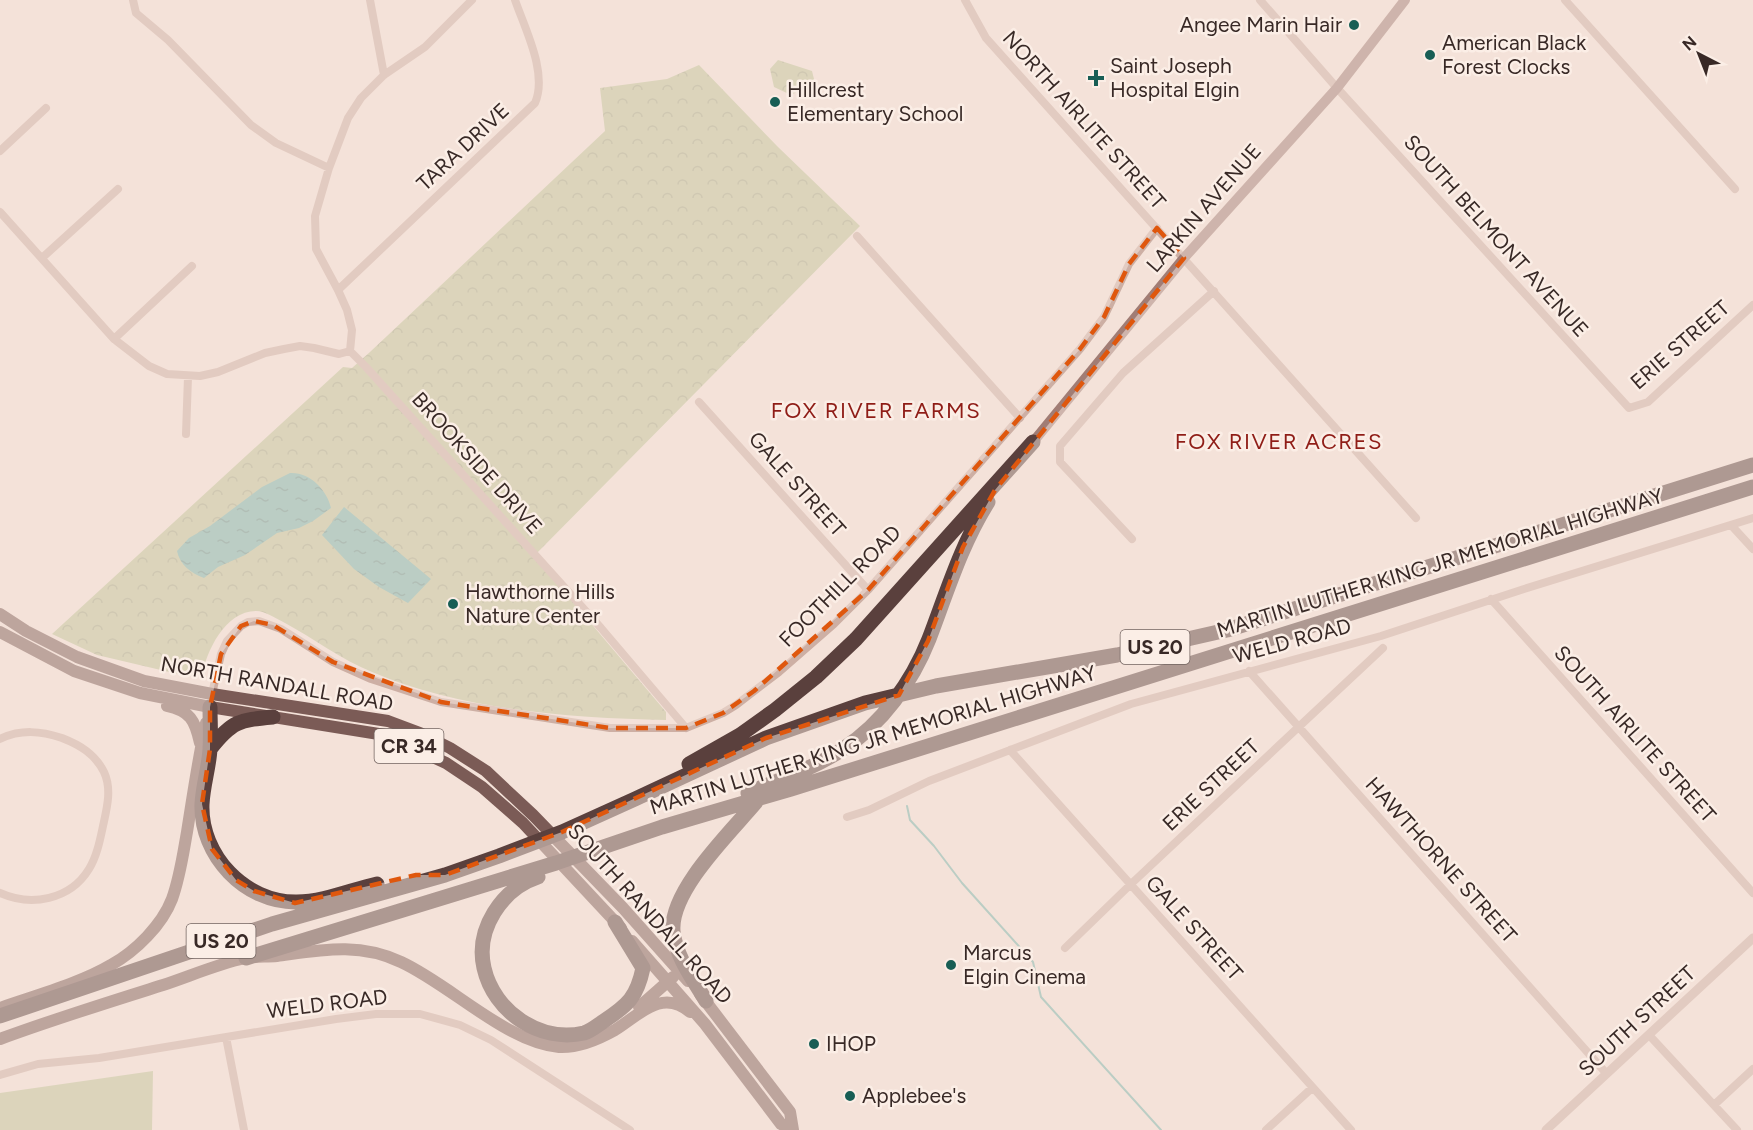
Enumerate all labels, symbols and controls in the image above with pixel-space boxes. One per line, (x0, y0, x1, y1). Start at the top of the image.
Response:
place label: Angee Marin Hair (1180, 12, 1342, 37)
marker: Angee Marin Hair (1347, 18, 1361, 32)
north arrow (1669, 24, 1729, 84)
street label: NORTH AIRLITE STREET (998, 25, 1171, 214)
place label: American Black Forest Clocks (1442, 30, 1587, 79)
text: N (1678, 32, 1700, 54)
marker: American Black Forest Clocks (1423, 48, 1437, 62)
place label: Saint Joseph Hospital Elgin (1110, 53, 1239, 102)
marker: Saint Joseph Hospital Elgin (1087, 69, 1105, 87)
place label: Hillcrest Elementary School (787, 77, 963, 126)
marker: Hillcrest Elementary School (768, 95, 782, 109)
street label: TARA DRIVE (411, 98, 514, 196)
street label: SOUTH BELMONT AVENUE (1399, 129, 1594, 342)
street label: LARKIN AVENUE (1141, 138, 1266, 277)
street label: ERIE STREET (1625, 295, 1735, 394)
street label: BROOKSIDE DRIVE (407, 387, 548, 539)
district label: FOX RIVER FARMS (771, 397, 981, 424)
street label: GALE STREET (744, 426, 851, 542)
district label: FOX RIVER ACRES (1175, 428, 1383, 455)
street label: MARTIN LUTHER KING JR MEMORIAL HIGHWAY (1214, 482, 1666, 642)
street label: FOOTHILL ROAD (774, 520, 906, 652)
place label: Hawthorne Hills Nature Center (465, 579, 615, 628)
marker: Hawthorne Hills Nature Center (446, 597, 460, 611)
street label: WELD ROAD (1230, 613, 1354, 668)
road number: US 20 (1120, 630, 1190, 664)
street label: SOUTH AIRLITE STREET (1549, 640, 1722, 828)
street label: NORTH RANDALL ROAD (159, 651, 395, 716)
street label: MARTIN LUTHER KING JR MEMORIAL HIGHWAY (647, 659, 1099, 819)
road number: CR 34 (374, 729, 444, 763)
street label: ERIE STREET (1157, 733, 1264, 836)
street label: HAWTHORNE STREET (1360, 772, 1523, 948)
street label: SOUTH RANDALL ROAD (563, 818, 738, 1009)
street label: GALE STREET (1141, 870, 1248, 986)
road number: US 20 (186, 924, 256, 958)
place label: Marcus Elgin Cinema (963, 940, 1086, 989)
marker: Marcus Elgin Cinema (944, 958, 958, 972)
street label: SOUTH STREET (1573, 960, 1701, 1081)
street label: WELD ROAD (265, 984, 389, 1023)
place label: IHOP (826, 1031, 876, 1056)
marker: IHOP (807, 1037, 821, 1051)
place label: Applebee's (862, 1083, 966, 1108)
marker: Applebee's (843, 1089, 857, 1103)

